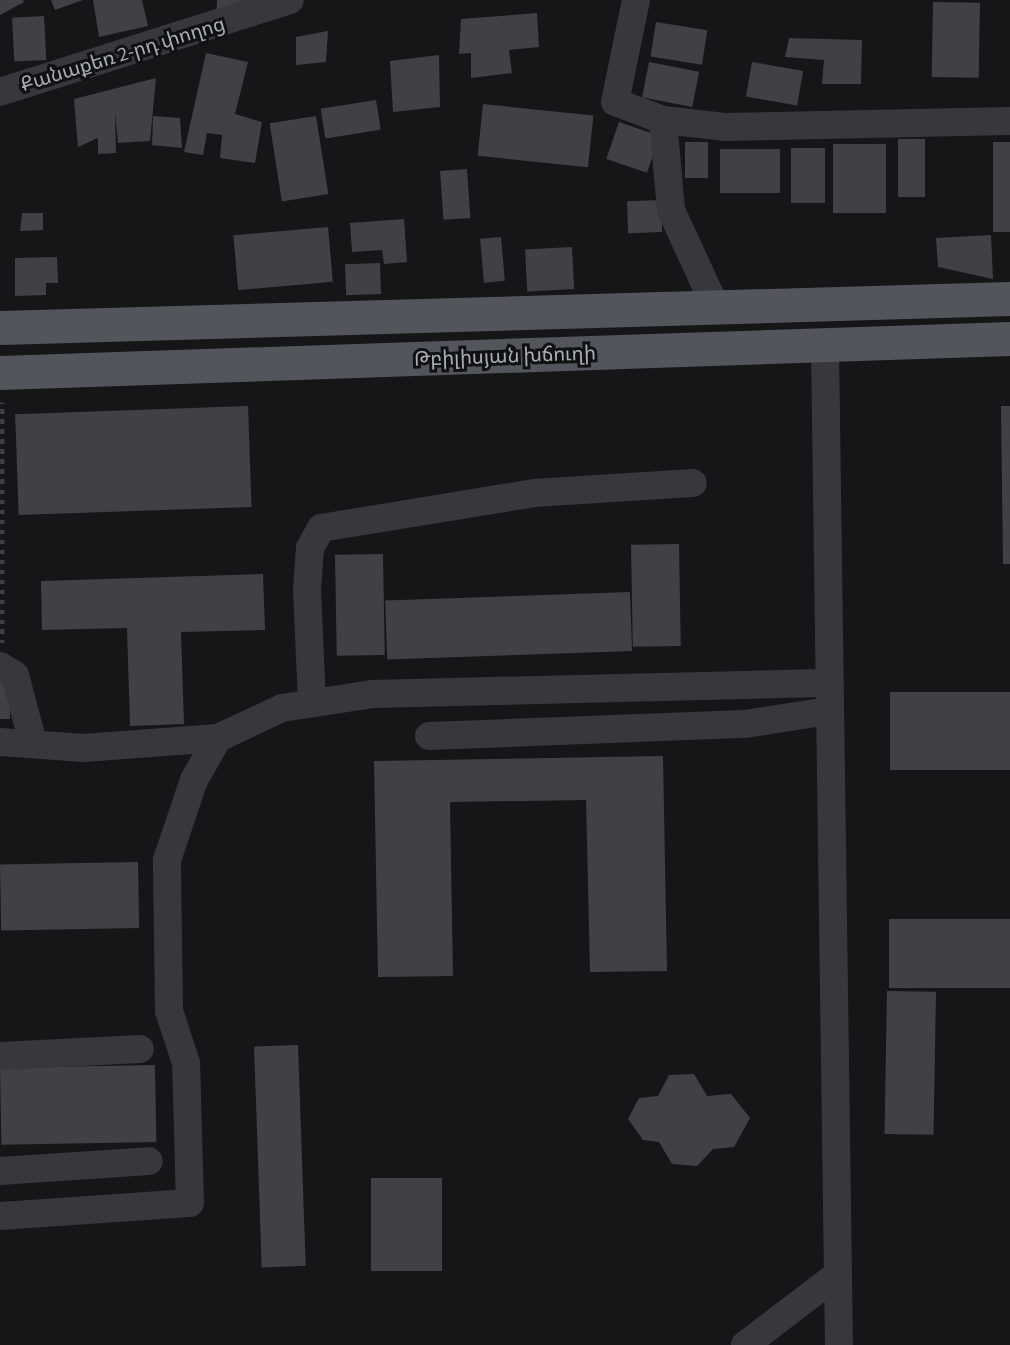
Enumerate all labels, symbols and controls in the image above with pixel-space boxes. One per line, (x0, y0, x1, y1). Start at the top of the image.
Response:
street label: Քանաքեռ 2-րդ փողոց (18, 12, 228, 98)
street label: Թբիլիսյան խճուղի (414, 342, 596, 372)

